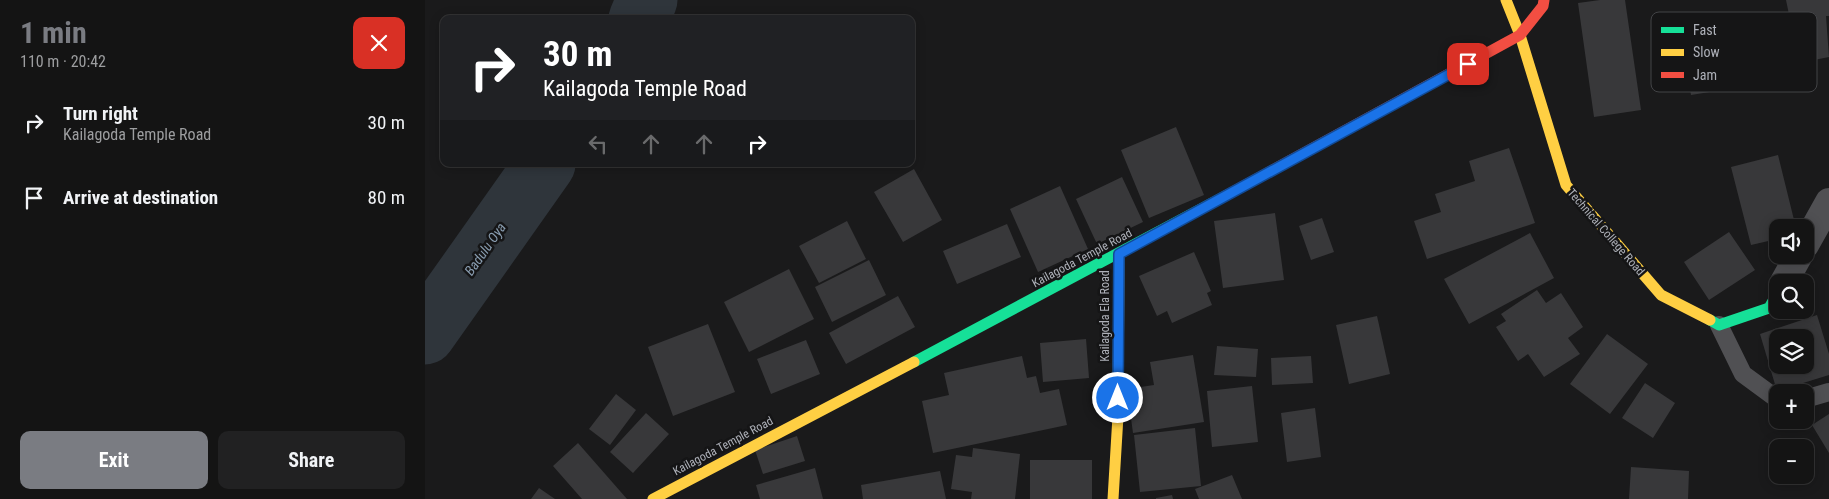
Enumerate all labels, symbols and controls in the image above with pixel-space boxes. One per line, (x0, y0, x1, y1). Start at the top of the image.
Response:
legend (1651, 12, 1817, 92)
text: 1 min (20, 15, 87, 50)
button: close (353, 17, 405, 69)
text: Fast (1693, 22, 1717, 38)
text: 30 m (543, 34, 612, 75)
icon: right (460, 35, 525, 100)
pin (1447, 43, 1489, 85)
text: Slow (1693, 44, 1720, 60)
icon: arrive (1454, 50, 1482, 78)
text: 110 m · 20:42 (20, 52, 106, 71)
text: Jam (1693, 67, 1717, 83)
text: Kailagoda Temple Road (543, 76, 747, 101)
text: Turn right (63, 102, 138, 125)
icon: right (20, 109, 48, 137)
text: 30 m (368, 111, 405, 134)
text: Kailagoda Temple Road (63, 125, 211, 144)
icon: left (584, 130, 612, 158)
icon: ahead (637, 130, 665, 158)
icon: ahead (690, 130, 718, 158)
icon: right (743, 130, 771, 158)
icon: arrive (20, 184, 48, 212)
text: Arrive at destination (63, 186, 218, 209)
text: 80 m (368, 186, 405, 209)
street label: Technical College Road (1565, 186, 1648, 278)
map controls (1769, 219, 1814, 484)
button: sound (1769, 219, 1814, 264)
water label: Badulu Oya (461, 220, 509, 278)
street label: Kailagoda Temple Road (1030, 226, 1134, 290)
street label: Kailagoda Ela Road (1098, 270, 1112, 362)
button: search (1769, 274, 1814, 319)
button: layers (1769, 329, 1814, 374)
position arrow (1091, 371, 1143, 423)
button: + (1769, 384, 1814, 429)
street label: Kailagoda Temple Road (671, 414, 775, 478)
button: Exit (20, 431, 208, 489)
button: Share (218, 431, 405, 489)
button: − (1769, 439, 1814, 484)

